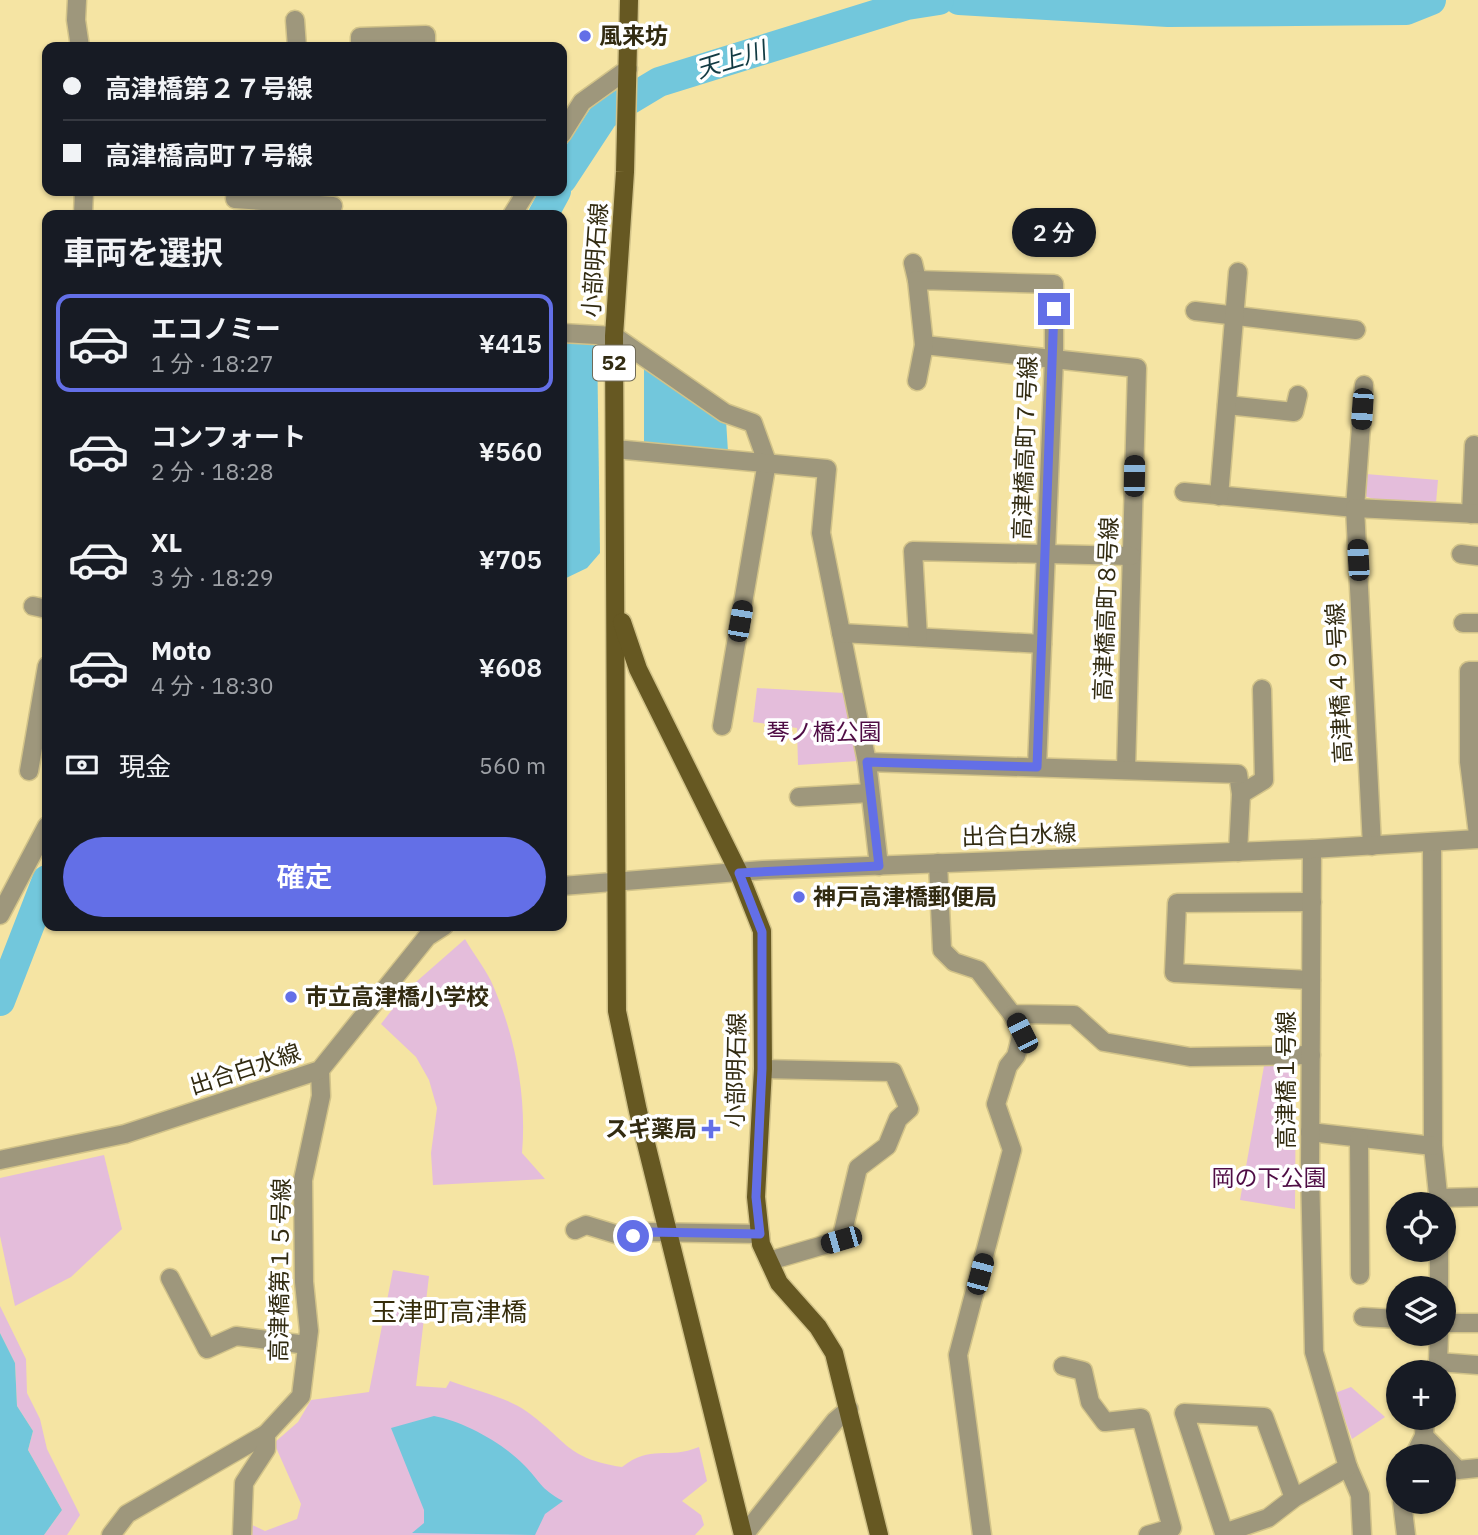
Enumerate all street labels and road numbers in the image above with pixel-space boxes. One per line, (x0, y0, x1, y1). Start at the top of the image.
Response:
street label: 小部明石線 (575, 202, 613, 318)
road number: 52 (593, 346, 635, 380)
street label: 高津橋高町７号線 (1006, 355, 1042, 540)
street label: 高津橋高町８号線 (1087, 516, 1123, 701)
street label: 高津橋４９号線 (1319, 602, 1357, 764)
street label: 出合白水線 (961, 817, 1077, 851)
street label: 高津橋１号線 (1270, 1011, 1300, 1149)
street label: 小部明石線 (719, 1012, 751, 1128)
street label: 出合白水線 (185, 1036, 304, 1100)
street label: 高津橋第１５号線 (262, 1178, 296, 1362)

